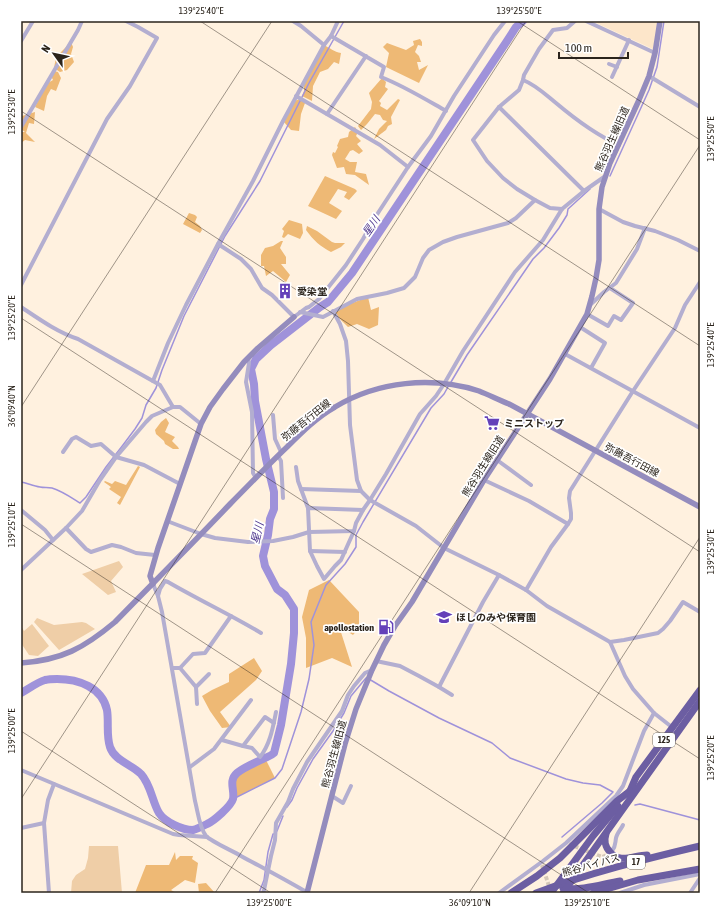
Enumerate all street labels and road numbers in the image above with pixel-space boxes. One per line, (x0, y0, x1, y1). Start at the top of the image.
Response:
street label: 熊谷羽生線旧道 (593, 105, 631, 173)
street label: 弥藤吾行田線 (279, 397, 333, 443)
street label: 熊谷羽生線旧道 (460, 433, 506, 499)
street label: 弥藤吾行田線 (603, 441, 661, 479)
street label: 熊谷羽生線旧道 (320, 719, 348, 789)
road number: 125 (653, 733, 675, 747)
street label: 熊谷バイパス (561, 851, 621, 879)
road number: 17 (627, 855, 645, 869)

